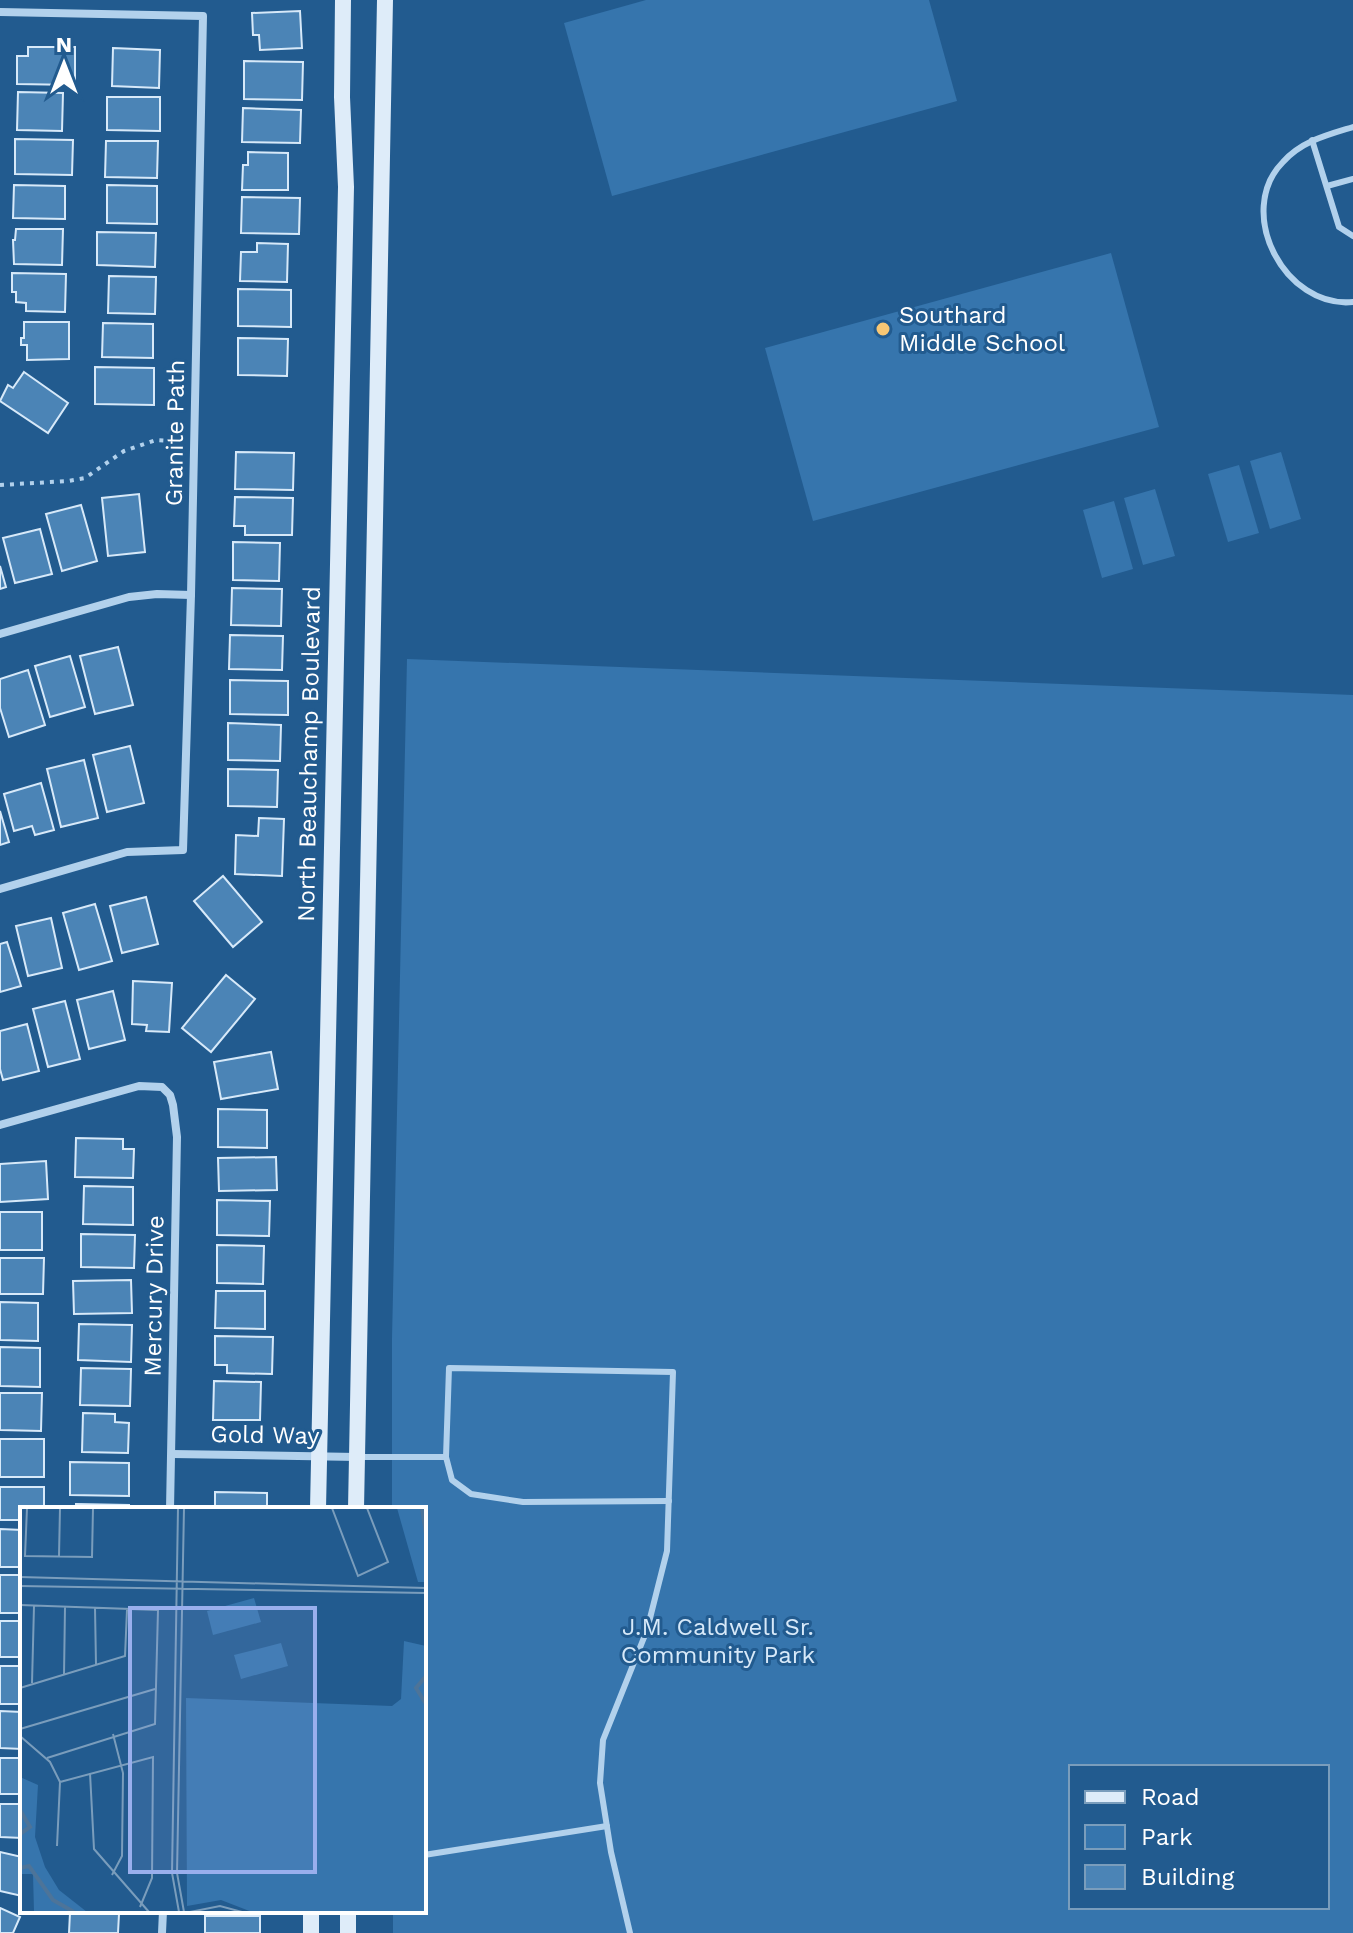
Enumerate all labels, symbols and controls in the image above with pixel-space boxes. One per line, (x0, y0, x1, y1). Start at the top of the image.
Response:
north arrow (24, 24, 104, 104)
text: N (56, 32, 72, 57)
place label: Southard Middle School (899, 301, 1066, 357)
marker: Southard Middle School (874, 320, 892, 338)
street label: Granite Path (160, 360, 190, 506)
street label: North Beauchamp Boulevard (292, 586, 326, 922)
street label: Mercury Drive (139, 1215, 169, 1377)
street label: Gold Way (210, 1420, 320, 1450)
inset map (20, 1507, 426, 1913)
park label: J.M. Caldwell Sr. Community Park (621, 1613, 816, 1669)
legend (1069, 1765, 1329, 1909)
text: Road (1141, 1783, 1200, 1811)
text: Park (1141, 1823, 1193, 1851)
text: Building (1141, 1863, 1234, 1891)

